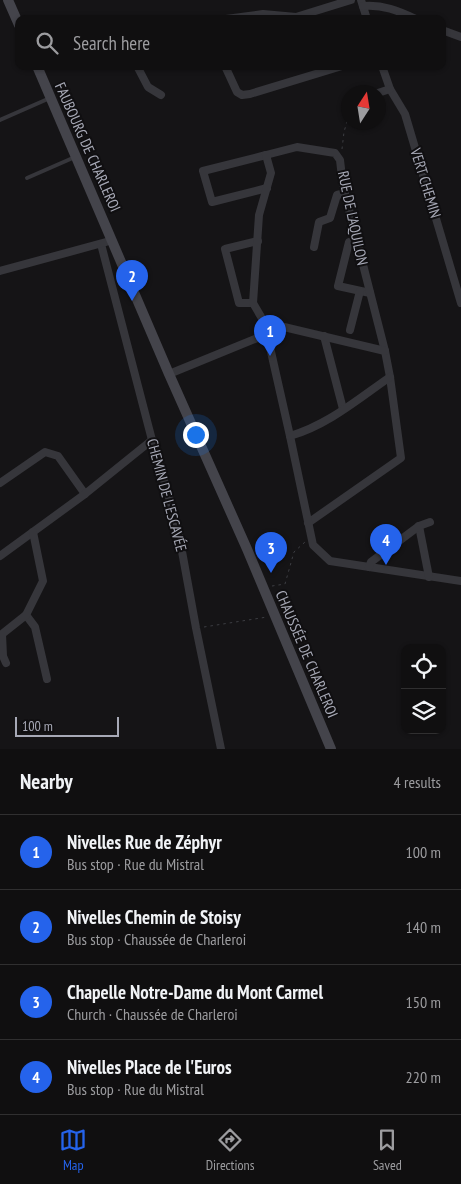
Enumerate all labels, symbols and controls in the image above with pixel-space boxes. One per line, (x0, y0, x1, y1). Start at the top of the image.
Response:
search box (15, 15, 446, 70)
icon: search (33, 29, 61, 57)
text: Search here (73, 31, 150, 55)
street label: FAUBOURG DE CHARLEROI (51, 79, 125, 215)
north arrow (341, 85, 386, 130)
street label: VERT CHEMIN (406, 145, 446, 220)
street label: RUE DE L'AQUILON (334, 169, 372, 267)
pin: 2 (116, 260, 148, 301)
pin: 1 (254, 315, 286, 356)
your location (183, 422, 209, 448)
street label: CHEMIN DE L'ESCAVÉE (143, 436, 191, 554)
pin: 4 (370, 524, 402, 565)
pin: 3 (255, 532, 287, 573)
street label: CHAUSSÉE DE CHARLEROI (272, 587, 342, 721)
map controls (401, 644, 446, 734)
button: locate (401, 644, 446, 689)
button: layers (401, 689, 446, 734)
scale bar (15, 714, 119, 737)
text: 100 m (22, 717, 53, 735)
text: Nearby (20, 768, 73, 795)
text: 4 results (394, 772, 441, 792)
text: Nivelles Rue de Zéphyr (67, 830, 222, 854)
text: 1 (32, 842, 40, 862)
text: 100 m (406, 842, 441, 862)
text: Bus stop · Rue du Mistral (67, 854, 204, 874)
text: Nivelles Chemin de Stoisy (67, 905, 241, 929)
text: 2 (32, 917, 40, 937)
text: 140 m (406, 917, 441, 937)
text: Bus stop · Chaussée de Charleroi (67, 929, 246, 949)
text: Chapelle Notre-Dame du Mont Carmel (67, 980, 323, 1004)
text: 3 (32, 992, 40, 1012)
text: 150 m (406, 992, 441, 1012)
text: Church · Chaussée de Charleroi (67, 1004, 238, 1024)
text: Nivelles Place de l'Euros (67, 1055, 232, 1079)
text: 4 (32, 1067, 40, 1087)
text: 220 m (406, 1067, 441, 1087)
text: Bus stop · Rue du Mistral (67, 1079, 204, 1099)
tab: Map (59, 1126, 87, 1174)
tab: Directions (206, 1126, 254, 1174)
tab: Saved (373, 1126, 402, 1174)

